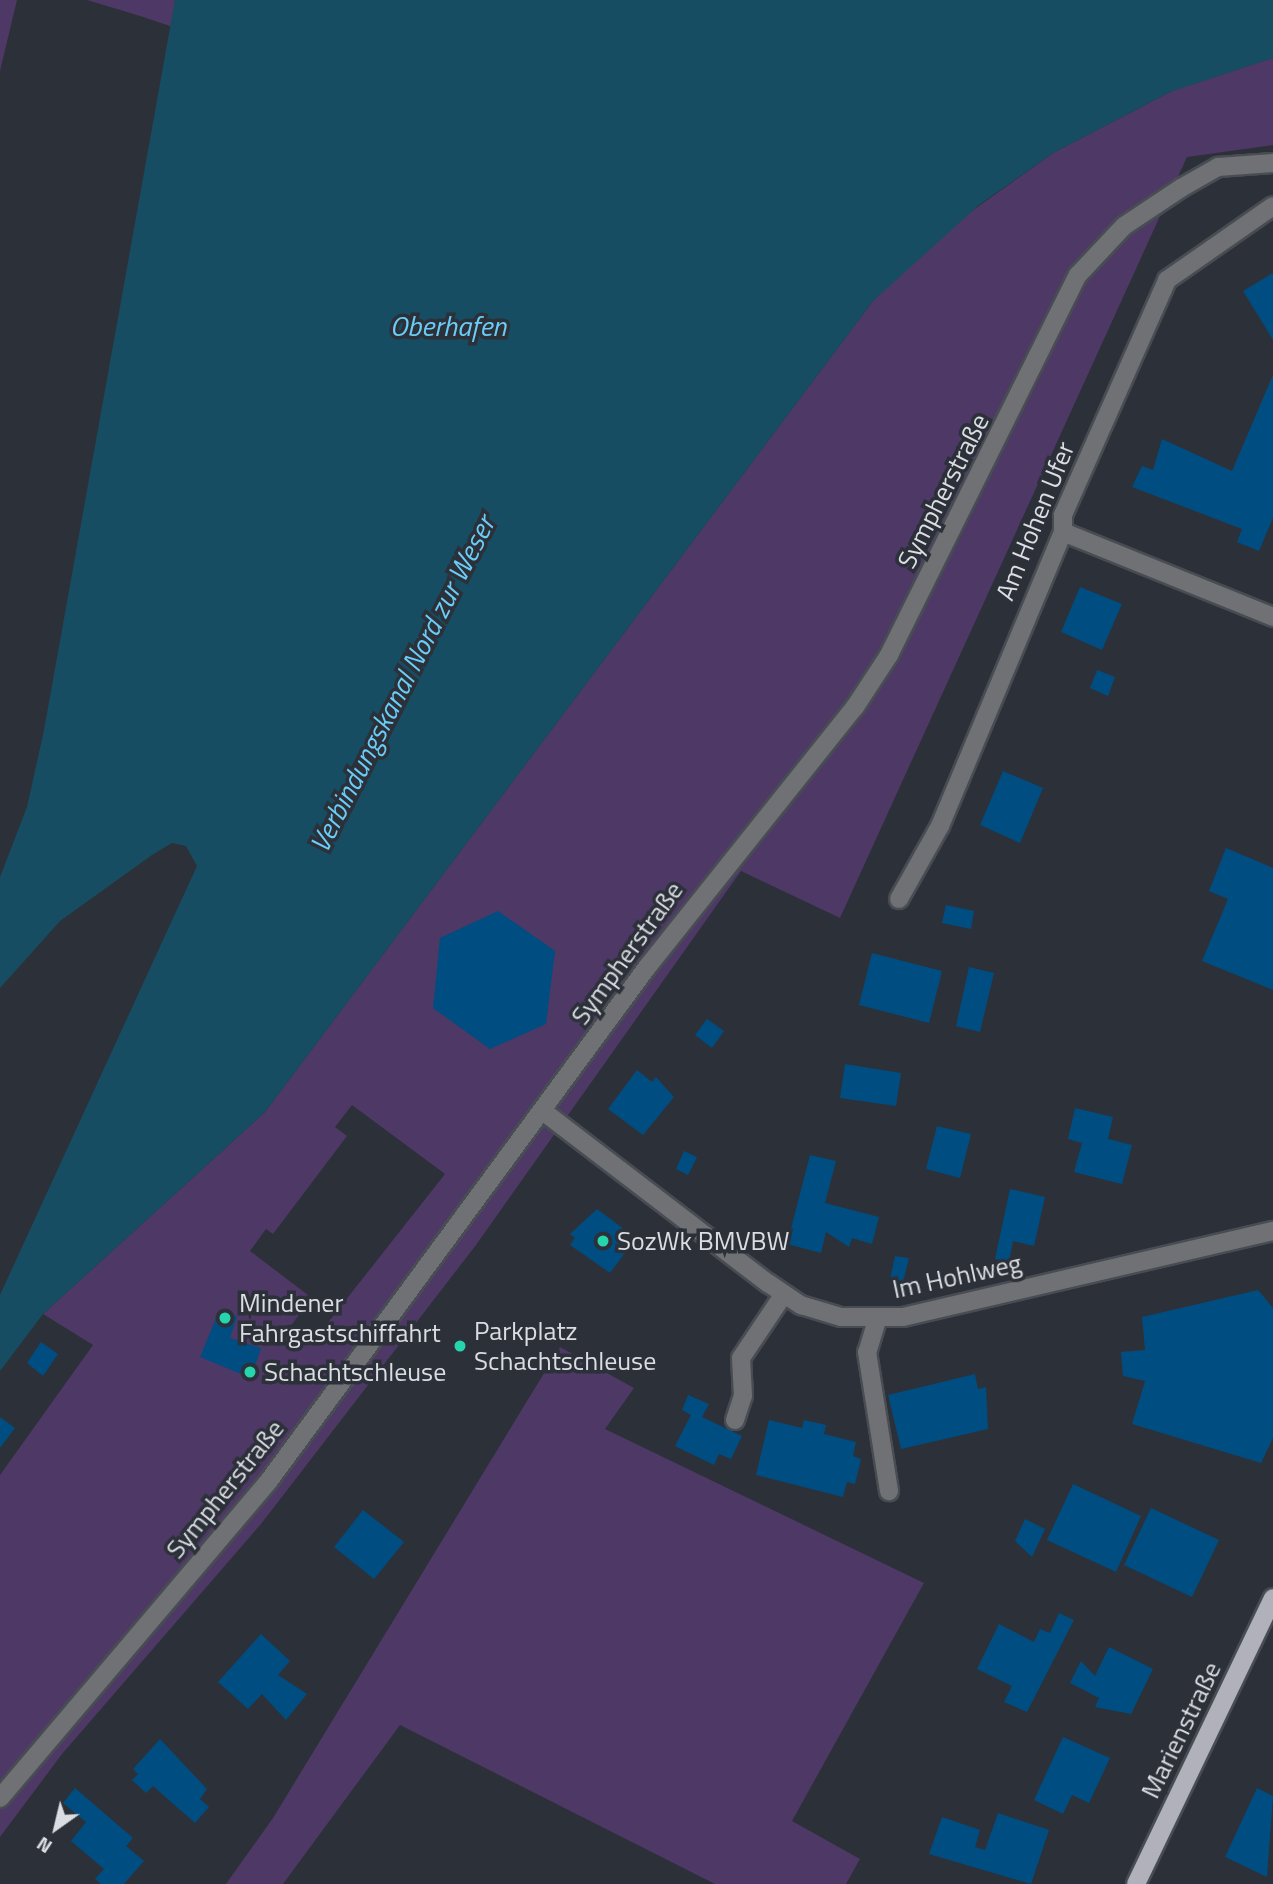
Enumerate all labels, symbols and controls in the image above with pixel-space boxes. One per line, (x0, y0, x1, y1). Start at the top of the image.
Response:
water label: Oberhafen (390, 309, 506, 343)
street label: Sympherstraße (891, 409, 995, 573)
street label: Am Hohen Ufer (989, 437, 1081, 605)
water label: Verbindungskanal Nord zur Weser (302, 510, 502, 858)
street label: Sympherstraße (565, 875, 689, 1031)
place label: SozWk BMVBW (617, 1225, 790, 1257)
marker: SozWk BMVBW (595, 1233, 611, 1249)
street label: Im Hohlweg (890, 1247, 1024, 1305)
place label: Mindener Fahrgastschiffahrt (239, 1287, 441, 1348)
marker: Mindener Fahrgastschiffahrt (217, 1310, 233, 1326)
place label: Parkplatz Schachtschleuse (474, 1315, 656, 1376)
marker: Parkplatz Schachtschleuse (452, 1338, 468, 1354)
place label: Schachtschleuse (264, 1356, 446, 1388)
marker: Schachtschleuse (242, 1364, 258, 1380)
street label: Sympherstraße (160, 1413, 290, 1565)
street label: Marienstraße (1135, 1657, 1227, 1803)
north arrow (21, 1793, 91, 1863)
text: N (30, 1830, 58, 1862)

